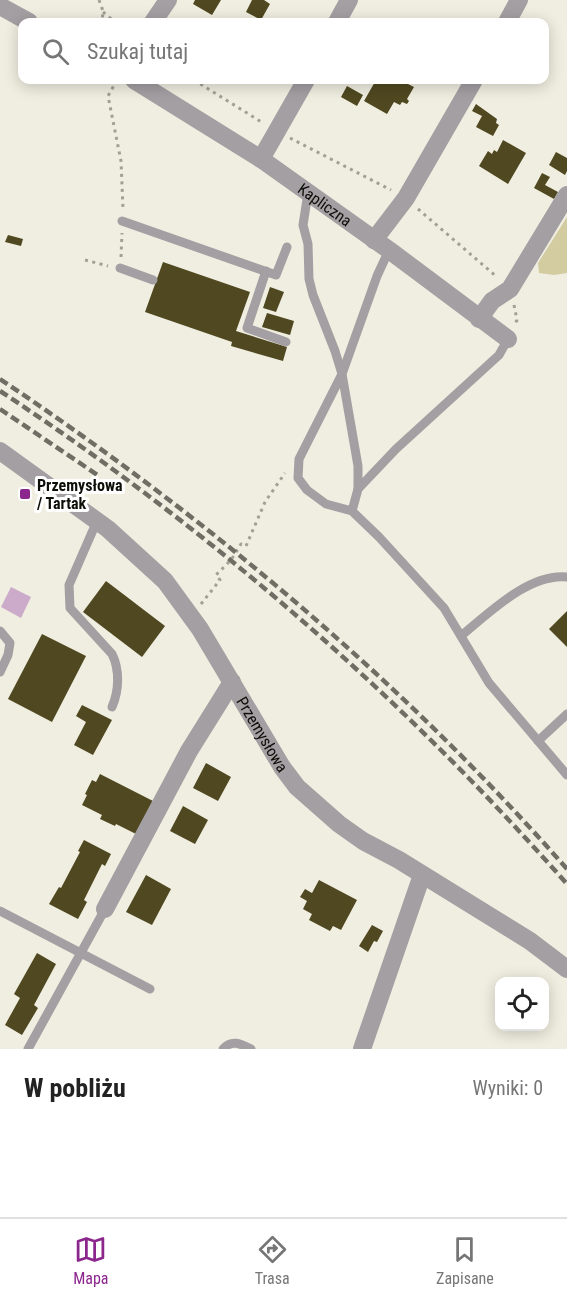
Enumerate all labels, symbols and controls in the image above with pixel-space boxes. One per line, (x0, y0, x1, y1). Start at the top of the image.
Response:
search box (18, 18, 549, 84)
icon: search (39, 35, 72, 68)
text: Szukaj tutaj (87, 39, 188, 64)
street label: Kapliczna (294, 179, 355, 230)
place label: Przemysłowa / Tartak (36, 476, 123, 513)
marker: Przemysłowa / Tartak (18, 487, 32, 501)
street label: Przemysłowa (233, 693, 292, 776)
map controls (495, 977, 549, 1031)
button: locate (495, 977, 549, 1031)
text: W pobliżu (24, 1073, 126, 1103)
text: Wyniki: 0 (472, 1076, 543, 1100)
tab: Mapa (73, 1233, 108, 1288)
tab: Trasa (255, 1233, 290, 1288)
tab: Zapisane (436, 1233, 494, 1288)

